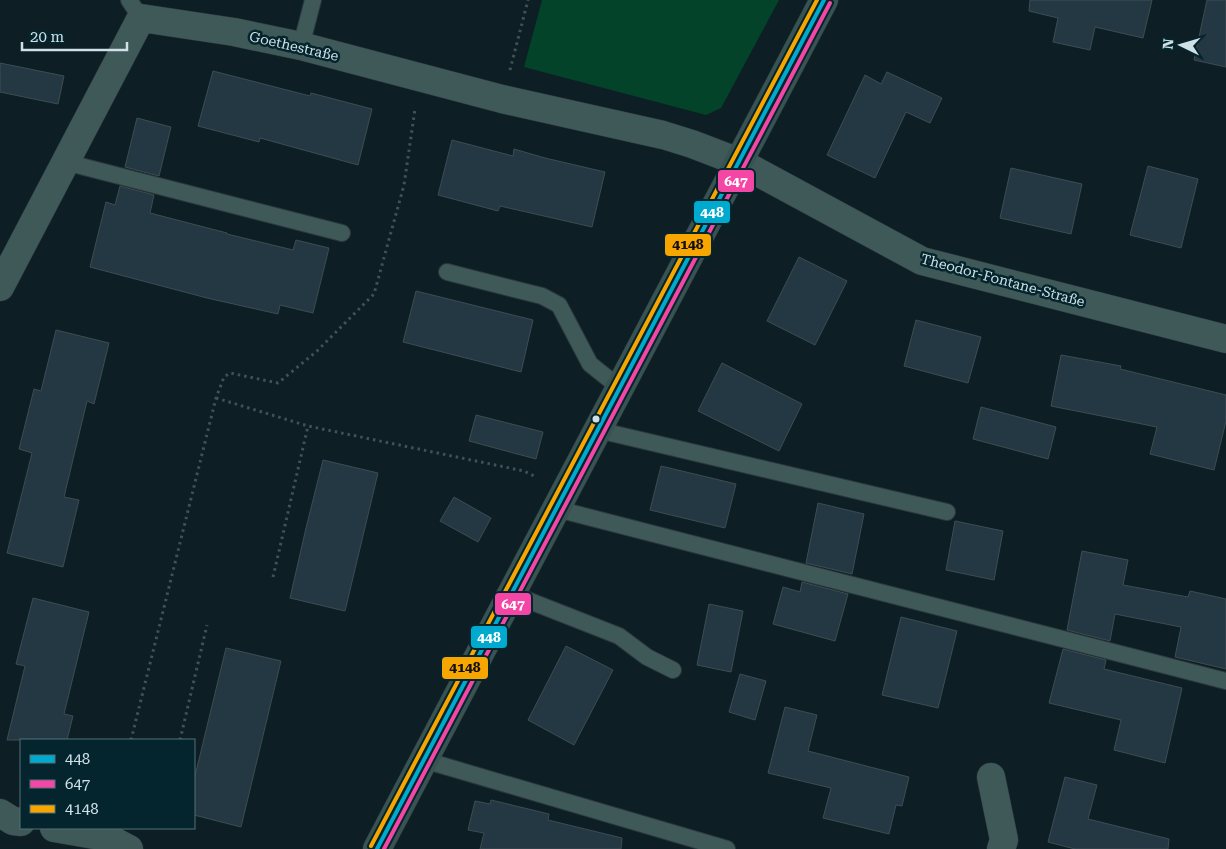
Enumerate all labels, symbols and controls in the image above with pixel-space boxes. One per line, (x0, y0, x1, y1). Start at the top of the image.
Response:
scale bar (22, 20, 128, 52)
north arrow (1156, 20, 1206, 70)
text: 20 m (30, 28, 65, 46)
street label: Goethestraße (248, 28, 340, 64)
text: N (1160, 38, 1177, 50)
line badge: 647 (717, 169, 755, 193)
text: 647 (724, 173, 748, 189)
line badge: 448 (693, 200, 731, 224)
text: 448 (700, 204, 724, 220)
line badge: 4148 (664, 233, 712, 257)
text: 4148 (672, 236, 704, 252)
street label: Theodor-Fontane-Straße (919, 250, 1087, 310)
unlabelled marker (591, 414, 601, 424)
line badge: 647 (494, 592, 532, 616)
text: 647 (501, 596, 525, 612)
line badge: 448 (470, 625, 508, 649)
text: 448 (477, 629, 501, 645)
line badge: 4148 (441, 656, 489, 680)
text: 4148 (449, 659, 481, 675)
legend (20, 739, 195, 829)
text: 448 (65, 750, 90, 768)
text: 647 (65, 775, 90, 793)
text: 4148 (65, 800, 99, 818)

